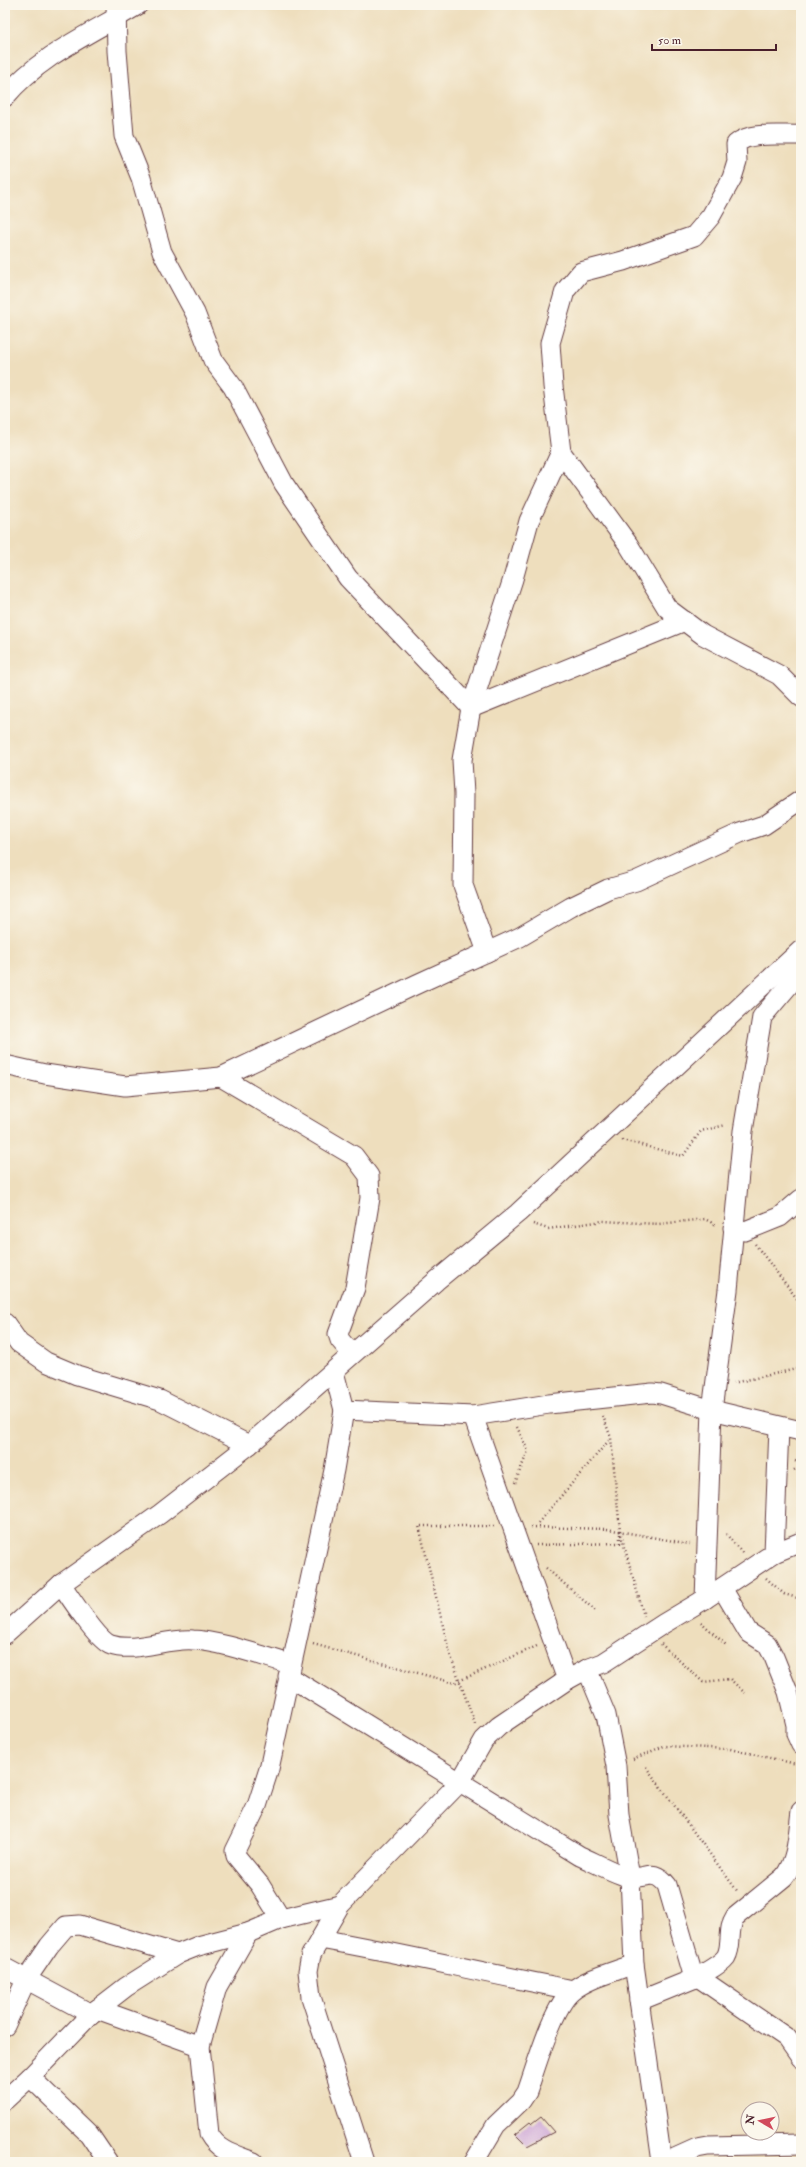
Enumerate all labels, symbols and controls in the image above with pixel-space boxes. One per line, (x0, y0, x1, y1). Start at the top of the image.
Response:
scale bar (652, 26, 776, 52)
text: 50 m (658, 33, 682, 48)
north arrow (740, 2101, 780, 2141)
text: N (743, 2113, 758, 2126)

